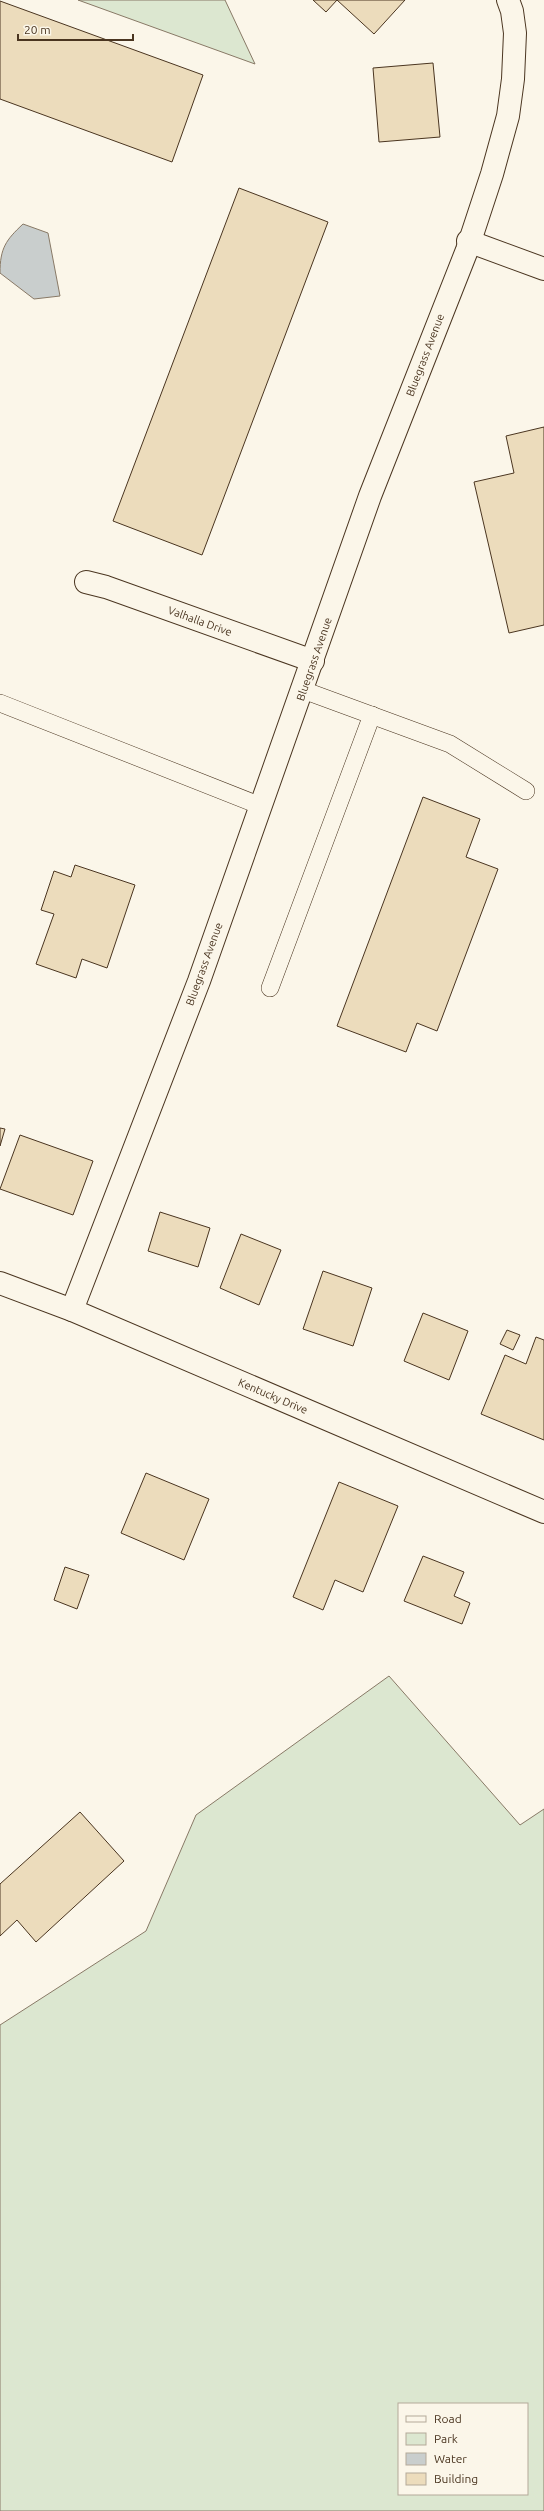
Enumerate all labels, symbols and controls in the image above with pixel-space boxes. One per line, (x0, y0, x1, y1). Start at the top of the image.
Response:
scale bar (18, 16, 133, 42)
text: 20 m (24, 23, 51, 36)
street label: Bluegrass Avenue (404, 312, 446, 398)
street label: Valhalla Drive (166, 604, 234, 638)
street label: Bluegrass Avenue (294, 616, 334, 702)
street label: Bluegrass Avenue (183, 921, 225, 1007)
street label: Kentucky Drive (237, 1376, 309, 1416)
legend (398, 2403, 528, 2495)
text: Road (434, 2412, 462, 2425)
text: Park (434, 2432, 458, 2445)
text: Water (434, 2452, 467, 2465)
text: Building (434, 2472, 478, 2485)

